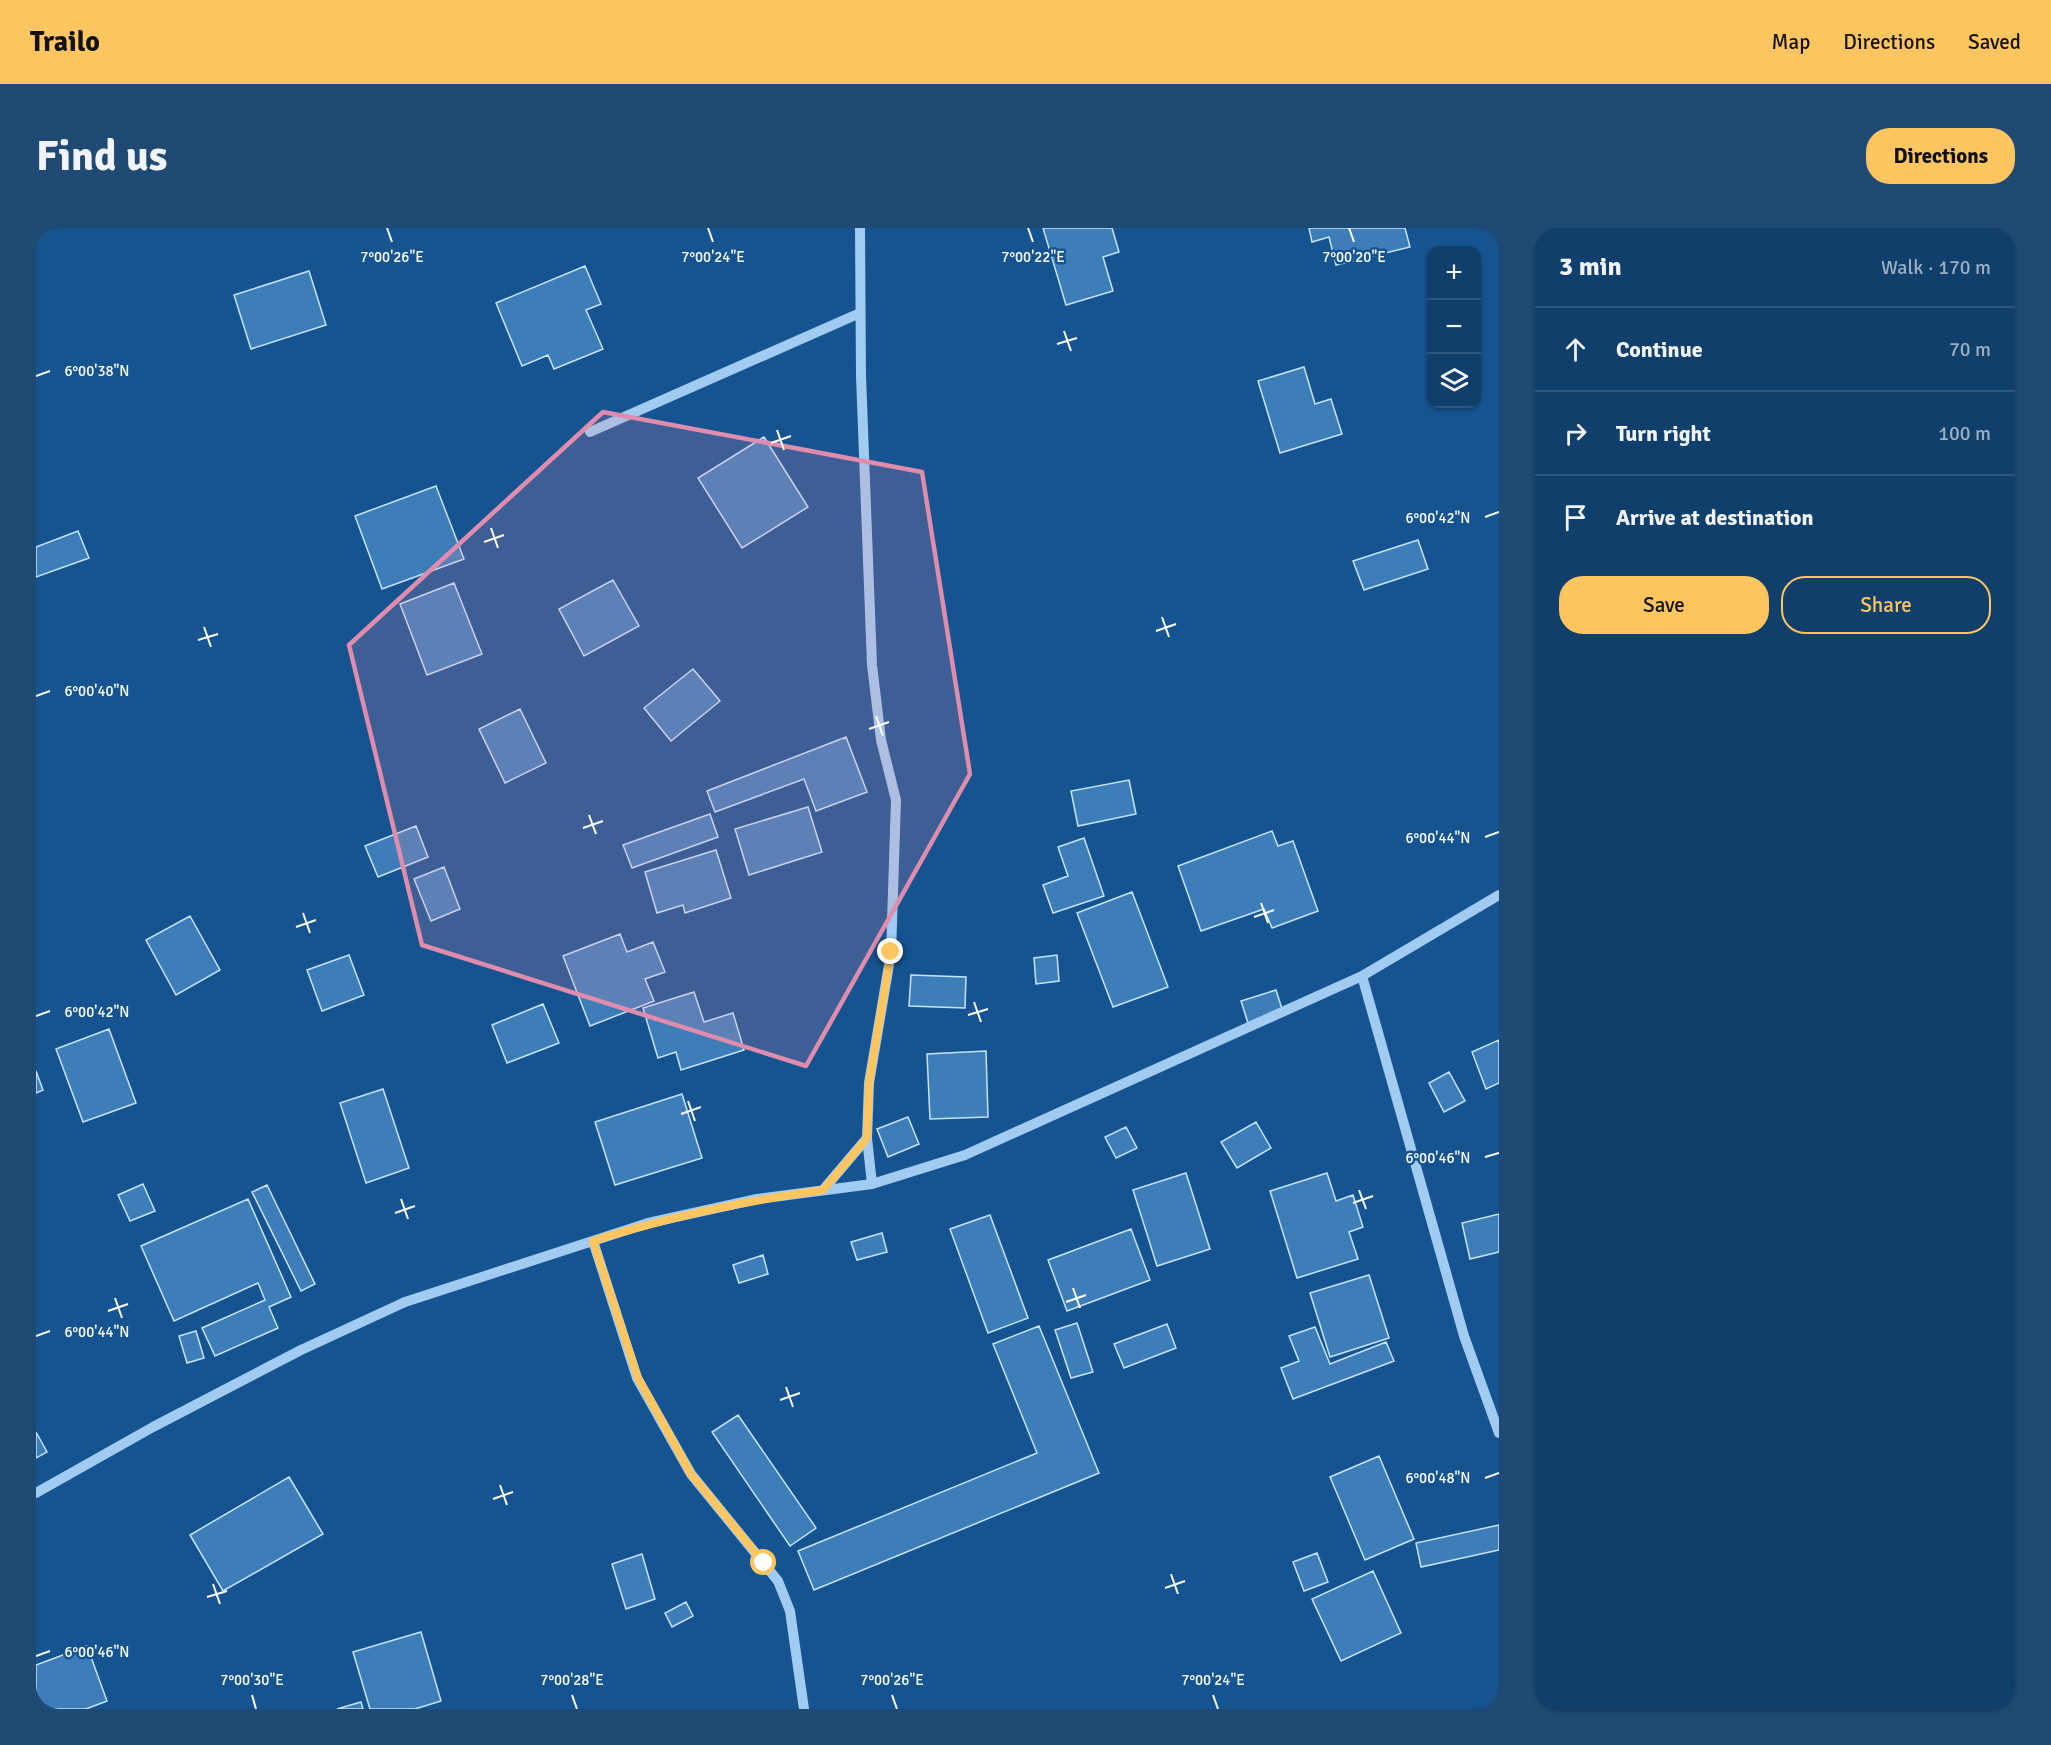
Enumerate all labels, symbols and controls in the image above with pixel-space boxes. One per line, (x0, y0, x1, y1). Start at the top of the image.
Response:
text: Trailo (30, 25, 100, 59)
text: Map (1772, 29, 1810, 55)
text: Directions (1843, 29, 1935, 55)
text: Saved (1968, 29, 2021, 55)
button: Directions (1866, 128, 2015, 184)
text: Find us (36, 131, 167, 182)
map controls (1427, 246, 1481, 408)
button: + (1427, 246, 1481, 300)
text: 7°00'26"E (360, 248, 424, 266)
text: 7°00'24"E (681, 248, 745, 266)
text: 7°00'22"E (1001, 248, 1065, 266)
text: 7°00'20"E (1322, 248, 1386, 266)
text: 3 min (1559, 251, 1622, 283)
text: Walk · 170 m (1881, 255, 1991, 280)
button: − (1427, 300, 1481, 354)
icon: ahead (1559, 333, 1592, 366)
text: Continue (1616, 336, 1703, 363)
text: 70 m (1949, 337, 1991, 362)
button: layers (1427, 354, 1481, 408)
text: 6°00'38"N (64, 362, 130, 380)
icon: right (1559, 417, 1592, 450)
text: Turn right (1616, 420, 1711, 447)
text: 100 m (1938, 421, 1991, 446)
icon: arrive (1559, 501, 1592, 534)
text: Arrive at destination (1616, 504, 1813, 531)
text: 6°00'42"N (1405, 509, 1471, 527)
button: Save (1559, 576, 1769, 634)
button: Share (1781, 576, 1991, 634)
text: 6°00'40"N (64, 682, 130, 700)
text: 6°00'44"N (1405, 829, 1471, 847)
route end (877, 938, 903, 964)
text: 6°00'42"N (64, 1003, 130, 1021)
text: 6°00'46"N (1405, 1149, 1471, 1167)
text: 6°00'44"N (64, 1323, 130, 1341)
text: 6°00'48"N (1405, 1469, 1471, 1487)
route start (750, 1549, 776, 1575)
text: 6°00'46"N (64, 1643, 130, 1661)
text: 7°00'30"E (220, 1671, 284, 1689)
text: 7°00'28"E (540, 1671, 604, 1689)
text: 7°00'26"E (860, 1671, 924, 1689)
text: 7°00'24"E (1181, 1671, 1245, 1689)

